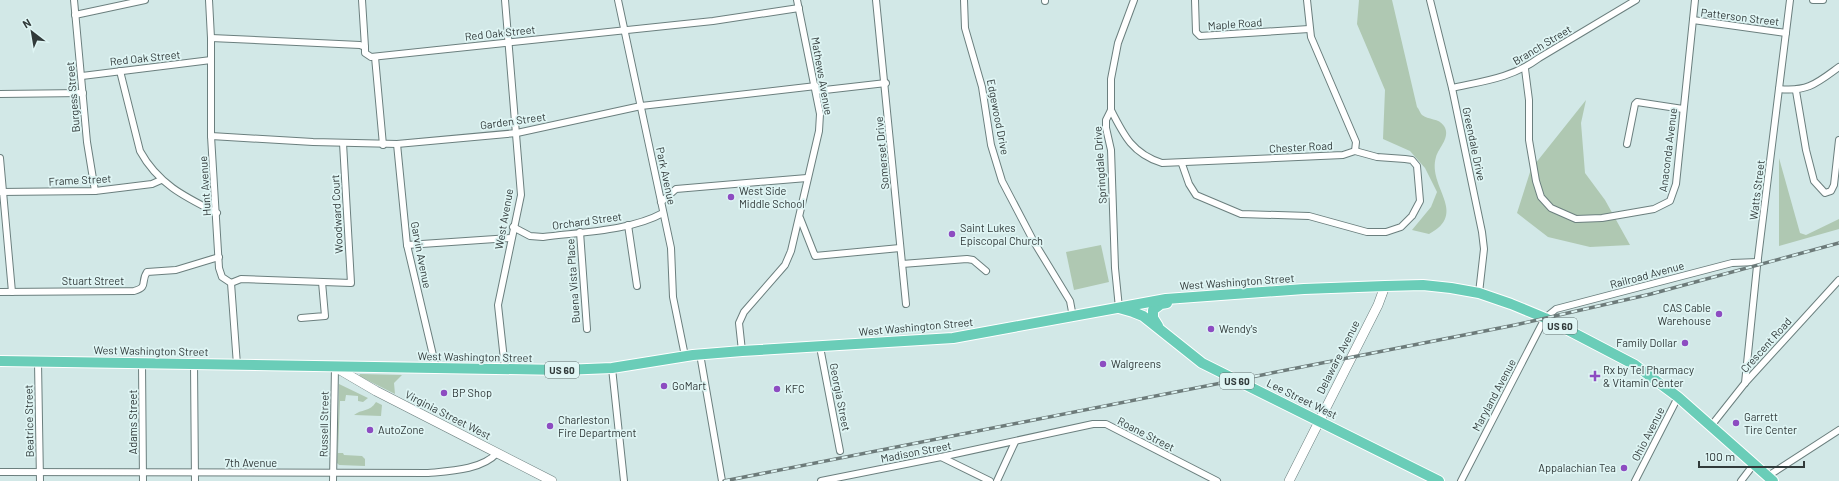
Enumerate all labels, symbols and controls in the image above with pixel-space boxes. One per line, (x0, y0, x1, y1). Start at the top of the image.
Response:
street label: Patterson Street (1700, 5, 1780, 28)
north arrow (12, 12, 52, 52)
street label: Maple Road (1207, 15, 1263, 32)
text: N (20, 16, 33, 30)
street label: Red Oak Street (464, 22, 536, 43)
street label: Branch Street (1510, 22, 1573, 67)
street label: Mathews Avenue (809, 36, 836, 116)
street label: Red Oak Street (109, 47, 181, 68)
street label: Burgess Street (63, 61, 82, 133)
street label: Edgewood Drive (985, 78, 1012, 156)
street label: Greendale Drive (1460, 106, 1489, 182)
street label: Anaconda Avenue (1656, 107, 1679, 193)
street label: Garden Street (479, 109, 547, 132)
street label: Somerset Drive (872, 116, 891, 190)
street label: Springdale Drive (1090, 126, 1109, 204)
street label: Chester Road (1269, 138, 1333, 155)
street label: Park Avenue (654, 146, 679, 206)
street label: Hunt Avenue (196, 155, 213, 217)
street label: Watts Street (1746, 159, 1767, 221)
street label: Frame Street (48, 171, 112, 188)
street label: Woodward Court (328, 174, 345, 254)
place label: West Side Middle School (739, 184, 805, 210)
street label: West Avenue (492, 187, 515, 250)
marker: West Side Middle School (726, 192, 736, 202)
street label: Orchard Street (551, 209, 623, 232)
street label: Garvin Avenue (409, 220, 434, 290)
place label: Saint Lukes Episcopal Church (960, 221, 1043, 247)
marker: Saint Lukes Episcopal Church (947, 229, 957, 239)
street label: Buena Vista Place (563, 238, 582, 324)
street label: Railroad Avenue (1608, 258, 1686, 291)
street label: West Washington Street (1179, 271, 1295, 292)
street label: Stuart Street (62, 274, 124, 287)
place label: CAS Cable Warehouse (1658, 301, 1711, 327)
marker: CAS Cable Warehouse (1714, 309, 1724, 319)
street label: Crescent Road (1737, 314, 1794, 375)
street label: West Washington Street (858, 315, 974, 338)
street label: Delaware Avenue (1313, 318, 1362, 396)
road number: US 60 (1543, 318, 1577, 334)
place label: Wendy's (1219, 322, 1257, 335)
marker: Wendy's (1206, 324, 1216, 334)
place label: Family Dollar (1616, 336, 1677, 349)
marker: Family Dollar (1680, 338, 1690, 348)
street label: West Washington Street (93, 343, 209, 358)
street label: West Washington Street (417, 349, 533, 364)
street label: Maryland Avenue (1469, 356, 1518, 433)
place label: Walgreens (1111, 357, 1161, 370)
marker: Walgreens (1098, 359, 1108, 369)
road number: US 60 (545, 362, 579, 378)
street label: Georgia Street (828, 362, 853, 432)
place label: Rx by Tel Pharmacy & Vitamin Center (1603, 363, 1694, 389)
marker: Rx by Tel Pharmacy & Vitamin Center (1590, 371, 1600, 381)
road number: US 60 (1220, 373, 1254, 389)
street label: Lee Street West (1265, 376, 1339, 421)
place label: GoMart (672, 379, 706, 392)
marker: GoMart (659, 381, 669, 391)
place label: KFC (785, 382, 805, 395)
street label: Beatrice Street (21, 384, 36, 458)
marker: KFC (772, 384, 782, 394)
place label: BP Shop (452, 386, 492, 399)
street label: Virginia Street West (403, 387, 493, 442)
marker: BP Shop (439, 388, 449, 398)
street label: Adams Street (126, 390, 139, 454)
street label: Russell Street (316, 391, 331, 457)
street label: Ohio Avenue (1628, 405, 1667, 463)
place label: Garrett Tire Center (1744, 410, 1797, 436)
place label: Charleston Fire Department (558, 413, 636, 439)
street label: Roane Street (1116, 414, 1177, 453)
marker: Garrett Tire Center (1731, 418, 1741, 428)
marker: Charleston Fire Department (545, 421, 555, 431)
place label: AutoZone (378, 423, 424, 436)
marker: AutoZone (365, 425, 375, 435)
street label: Madison Street (879, 438, 952, 465)
scale bar (1699, 443, 1804, 469)
text: 100 m (1705, 449, 1735, 463)
street label: 7th Avenue (225, 456, 277, 469)
place label: Appalachian Tea (1538, 461, 1616, 474)
marker: Appalachian Tea (1619, 463, 1629, 473)

